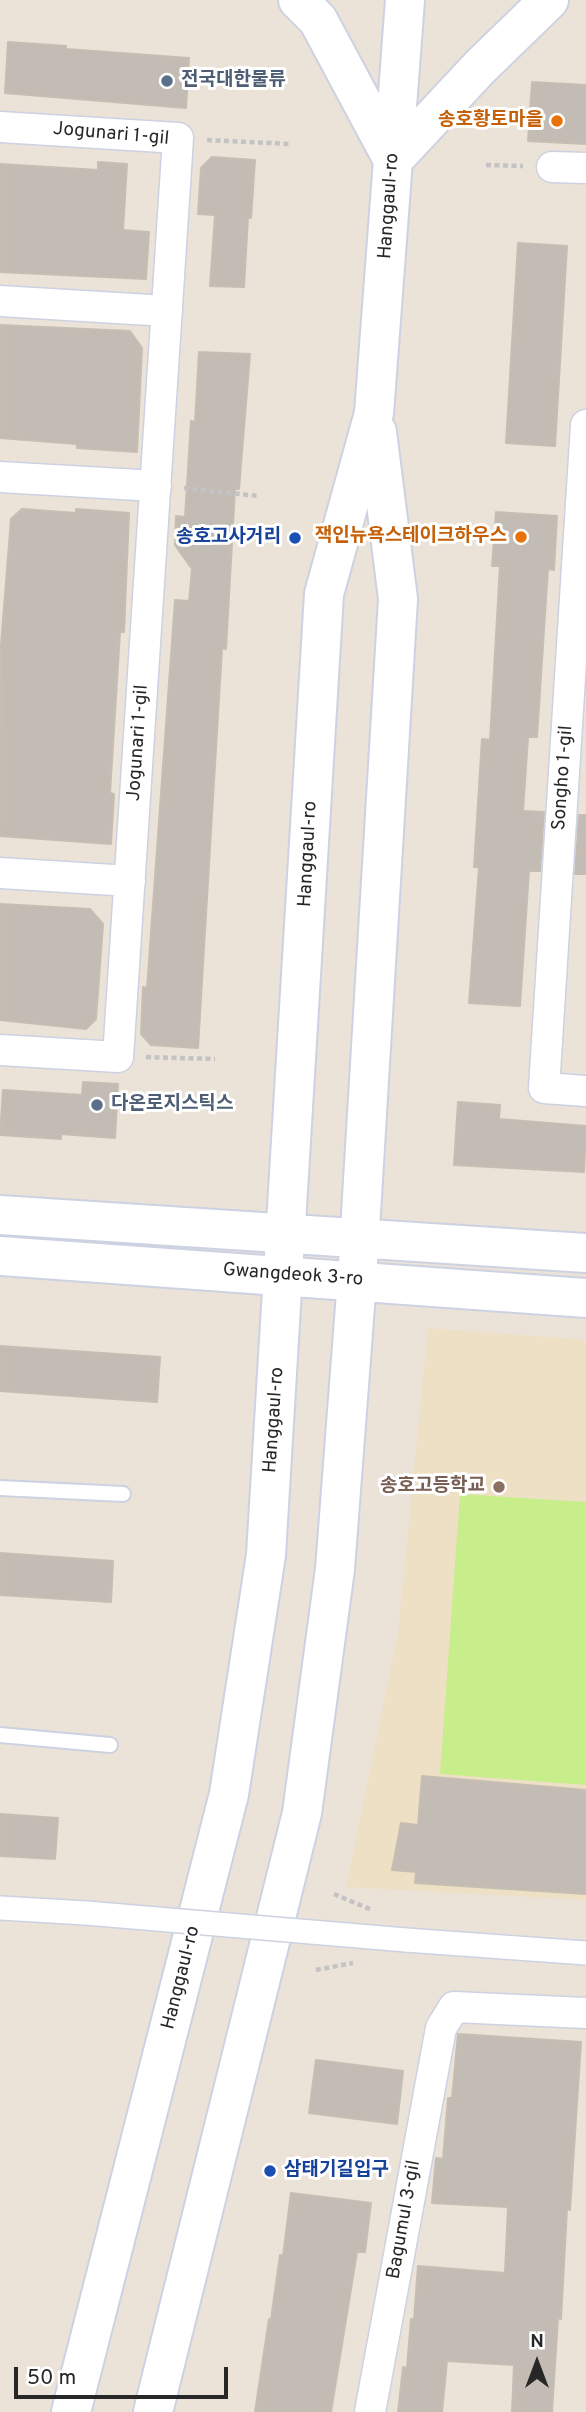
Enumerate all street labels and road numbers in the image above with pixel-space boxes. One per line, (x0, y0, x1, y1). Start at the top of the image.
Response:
street label: Jogunari 1-gil (52, 119, 170, 151)
street label: Hanggaul-ro (375, 152, 405, 260)
street label: Jogunari 1-gil (124, 684, 154, 802)
street label: Songho 1-gil (549, 725, 579, 831)
street label: Hanggaul-ro (295, 800, 323, 908)
street label: Gwangdeok 3-ro (222, 1260, 364, 1292)
street label: Hanggaul-ro (260, 1366, 290, 1474)
street label: Hanggaul-ro (158, 1924, 206, 2032)
street label: Bagumul 3-gil (383, 2159, 427, 2281)

